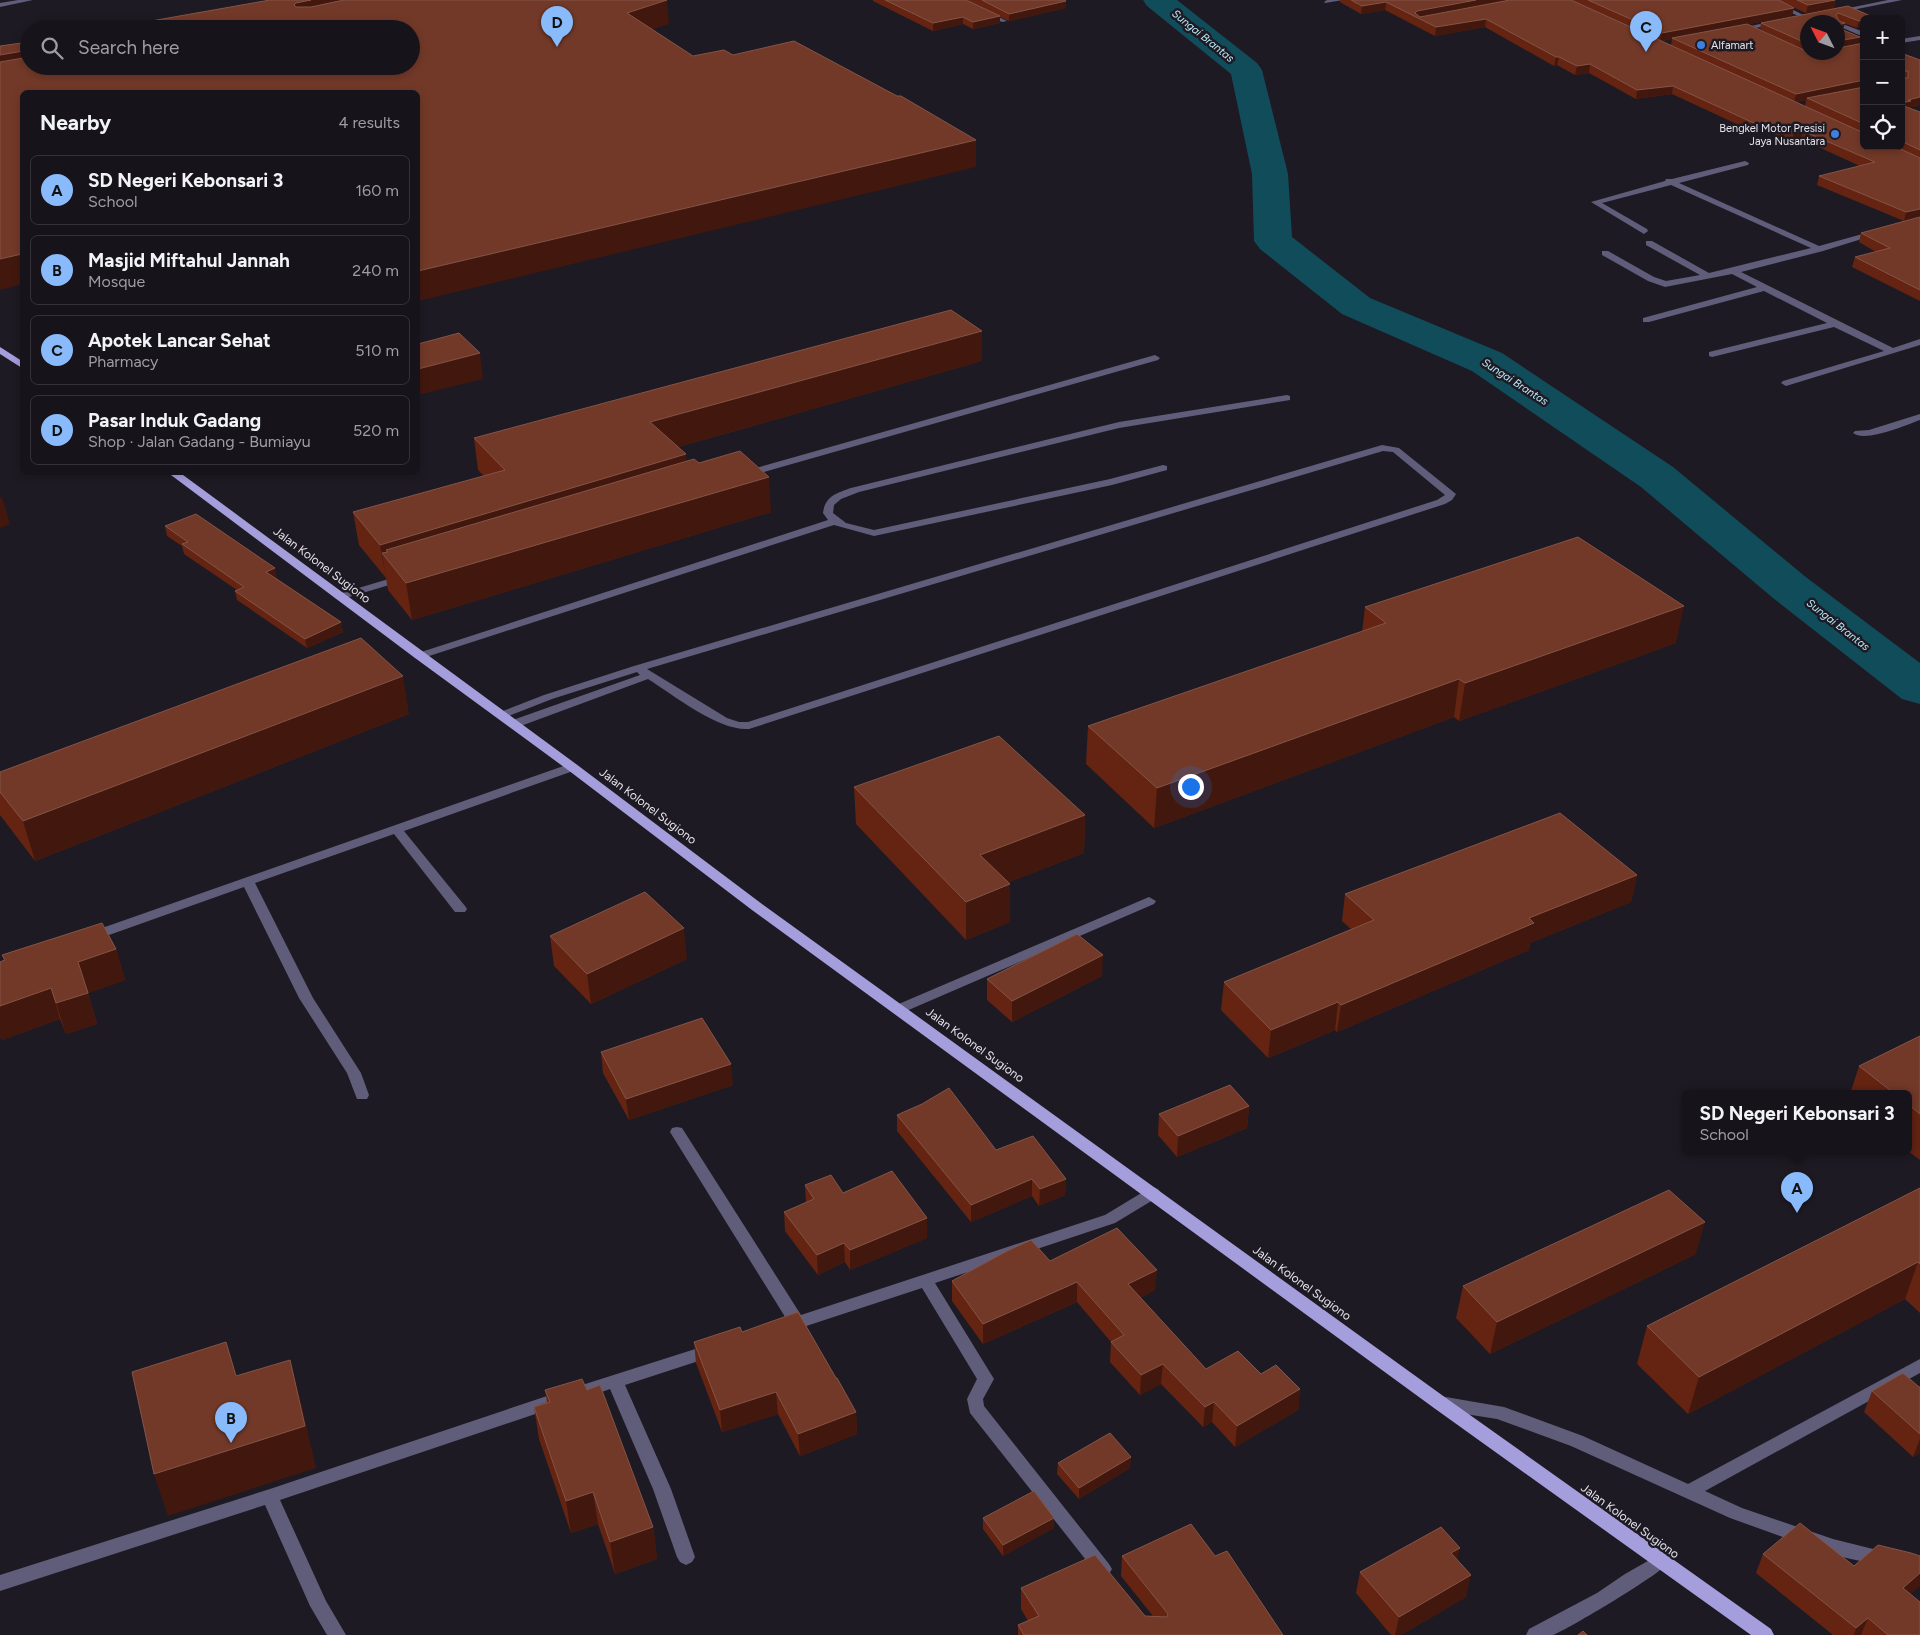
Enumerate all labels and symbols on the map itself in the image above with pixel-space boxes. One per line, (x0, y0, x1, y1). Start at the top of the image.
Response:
pin: D (541, 6, 573, 47)
water label: Sungai Brantas (1169, 7, 1237, 65)
pin: C (1630, 11, 1662, 52)
north arrow (1800, 15, 1845, 60)
marker: Alfamart (1695, 39, 1707, 51)
place label: Alfamart (1711, 39, 1753, 52)
place label: Bengkel Motor Presisi Jaya Nusantara (1719, 122, 1825, 148)
marker: Bengkel Motor Presisi Jaya Nusantara (1829, 128, 1841, 140)
water label: Sungai Brantas (1480, 356, 1550, 408)
street label: Jalan Kolonel Sugiono (271, 524, 373, 606)
water label: Sungai Brantas (1804, 596, 1872, 654)
street label: Jalan Kolonel Sugiono (597, 765, 699, 847)
your location (1178, 774, 1204, 800)
street label: Jalan Kolonel Sugiono (923, 1005, 1027, 1085)
pin: A (1781, 1172, 1813, 1213)
street label: Jalan Kolonel Sugiono (1250, 1243, 1354, 1323)
pin: B (215, 1402, 247, 1443)
street label: Jalan Kolonel Sugiono (1578, 1481, 1682, 1561)

